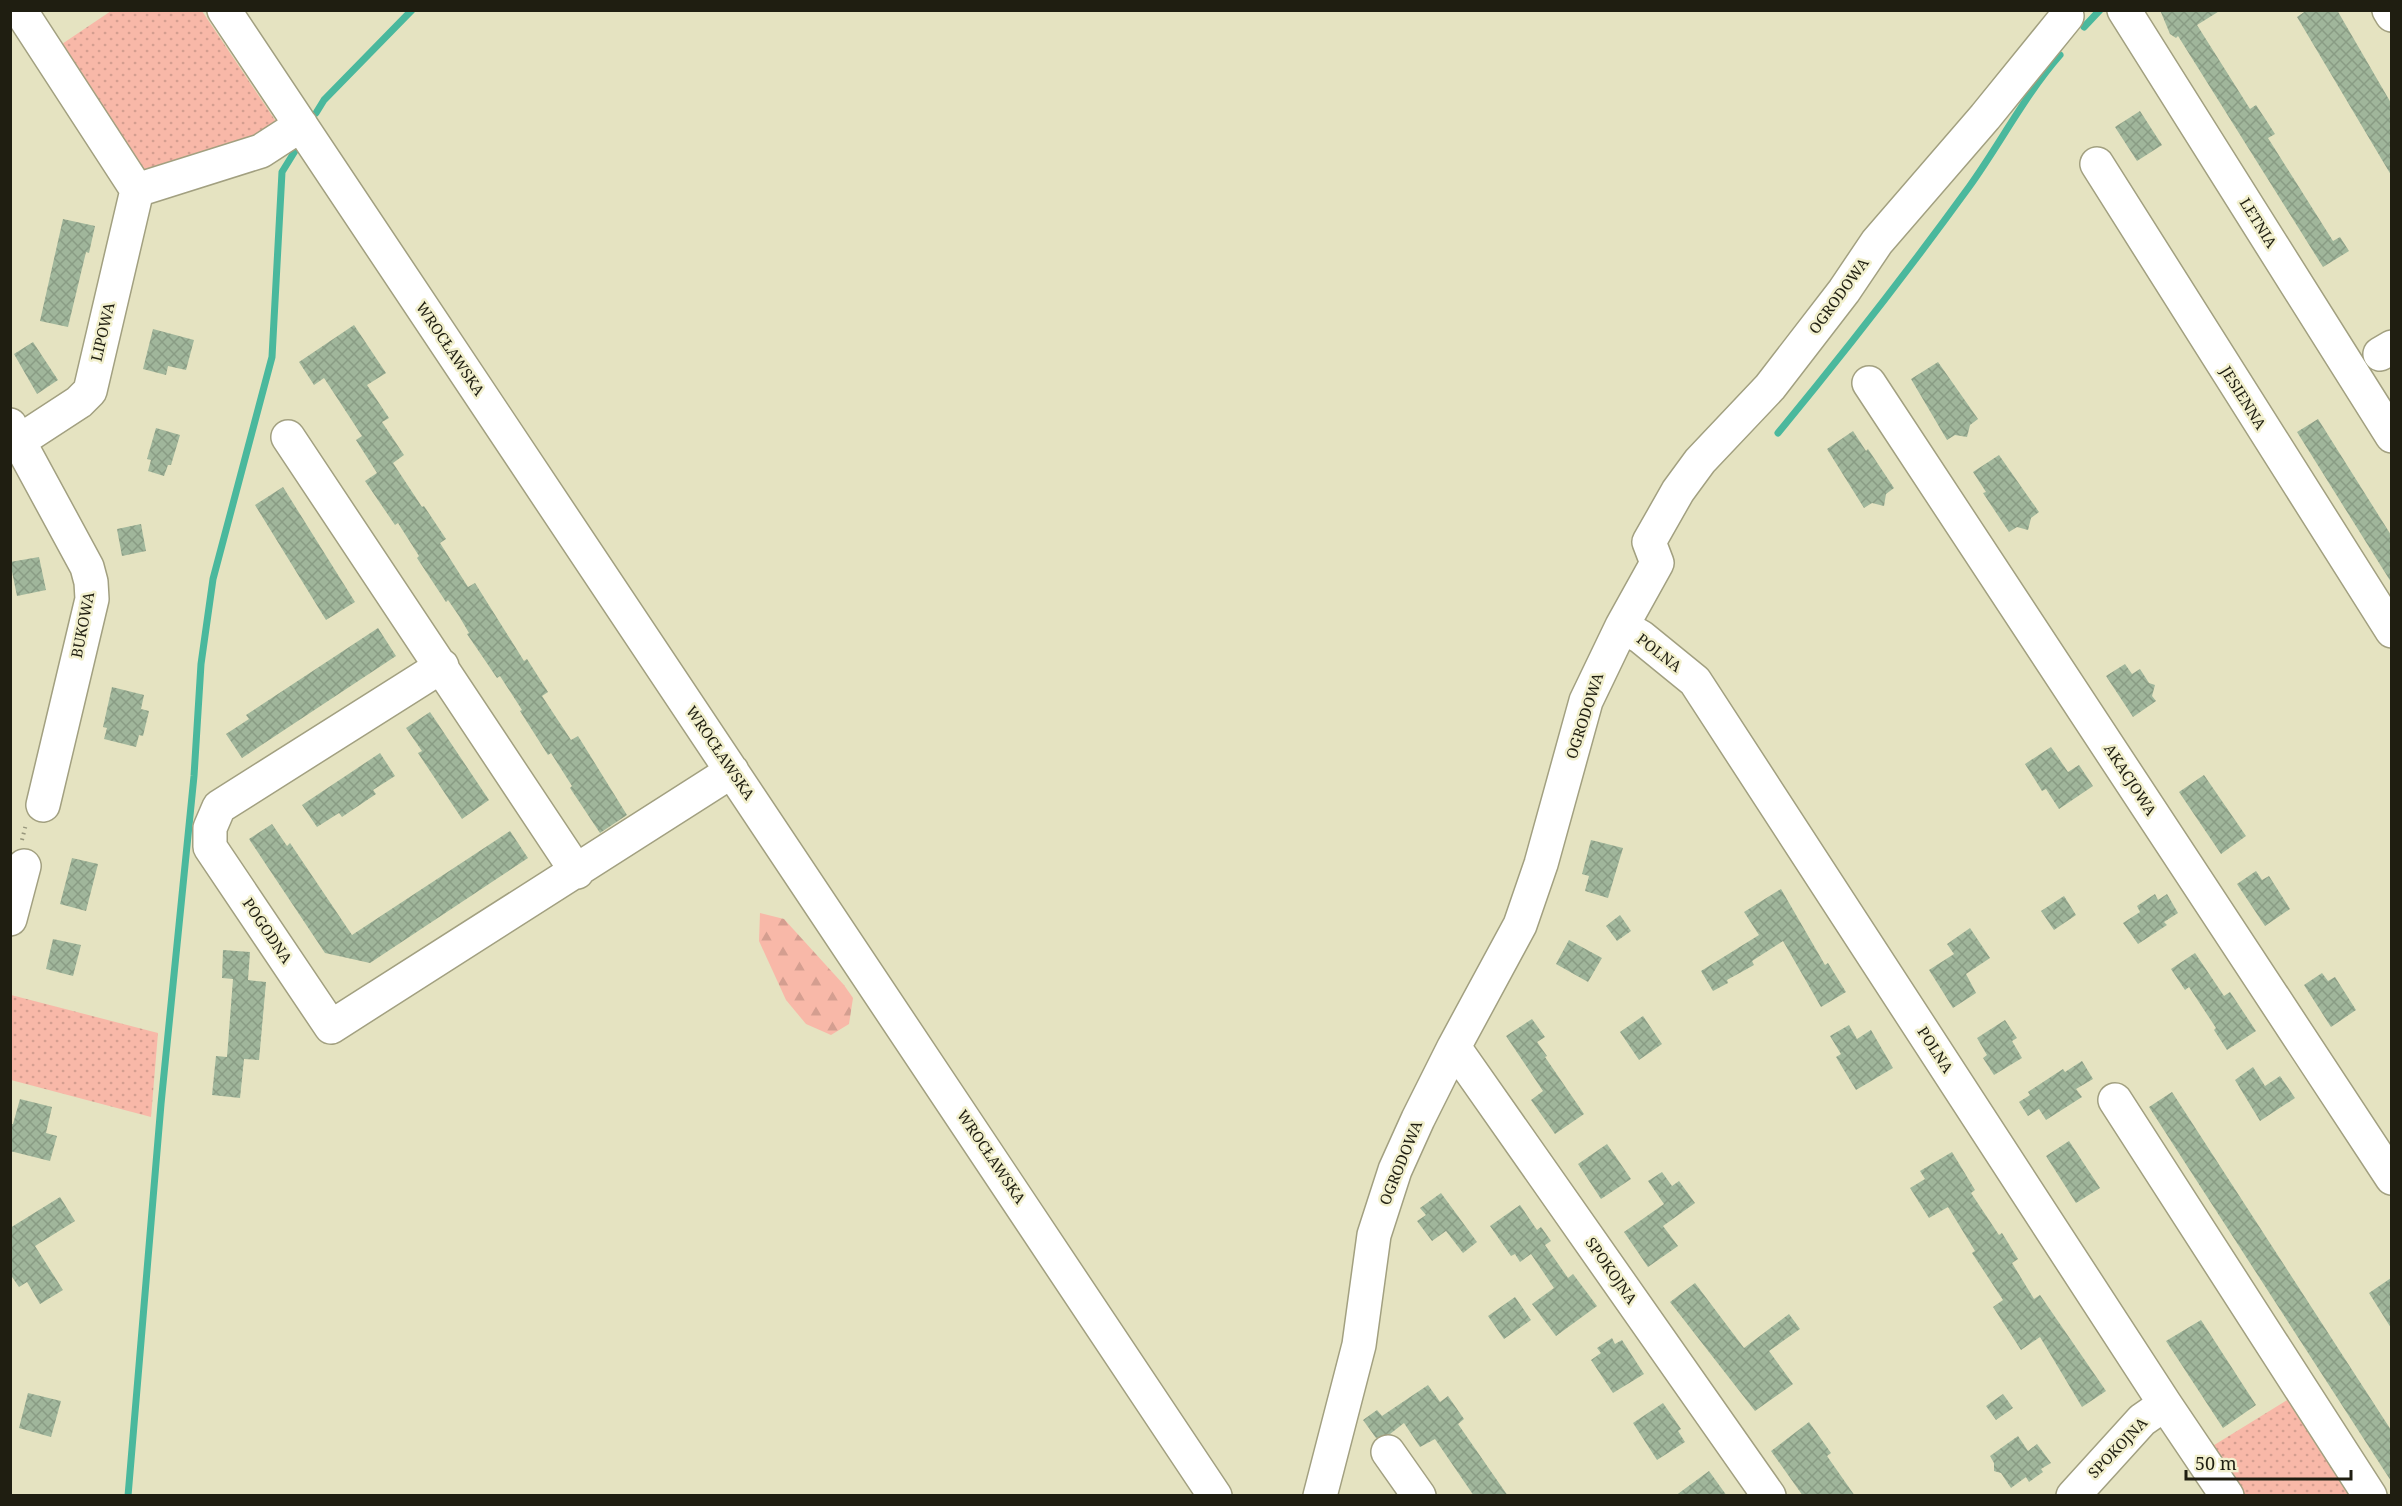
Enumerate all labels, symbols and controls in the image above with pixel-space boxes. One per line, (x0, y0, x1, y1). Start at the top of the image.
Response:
street label: LETNIA (2236, 194, 2282, 252)
street label: OGRODOWA (1804, 253, 1873, 337)
street label: WROCŁAWSKA (412, 297, 490, 400)
street label: LIPOWA (86, 300, 119, 363)
street label: JESIENNA (2216, 361, 2271, 433)
street label: BUKOWA (66, 590, 98, 660)
street label: POLNA (1633, 628, 1686, 676)
street label: OGRODOWA (1561, 670, 1608, 761)
street label: WROCŁAWSKA (682, 701, 760, 804)
street label: AKACJOWA (2100, 740, 2162, 820)
street label: POGODNA (239, 894, 297, 967)
street label: POLNA (1913, 1022, 1958, 1077)
street label: WROCŁAWSKA (953, 1105, 1031, 1208)
street label: OGRODOWA (1374, 1117, 1426, 1208)
street label: SPOKOJNA (1582, 1233, 1642, 1308)
street label: SPOKOJNA (2083, 1412, 2152, 1482)
scale bar (2186, 1443, 2351, 1481)
text: 50 m (2195, 1451, 2237, 1475)

